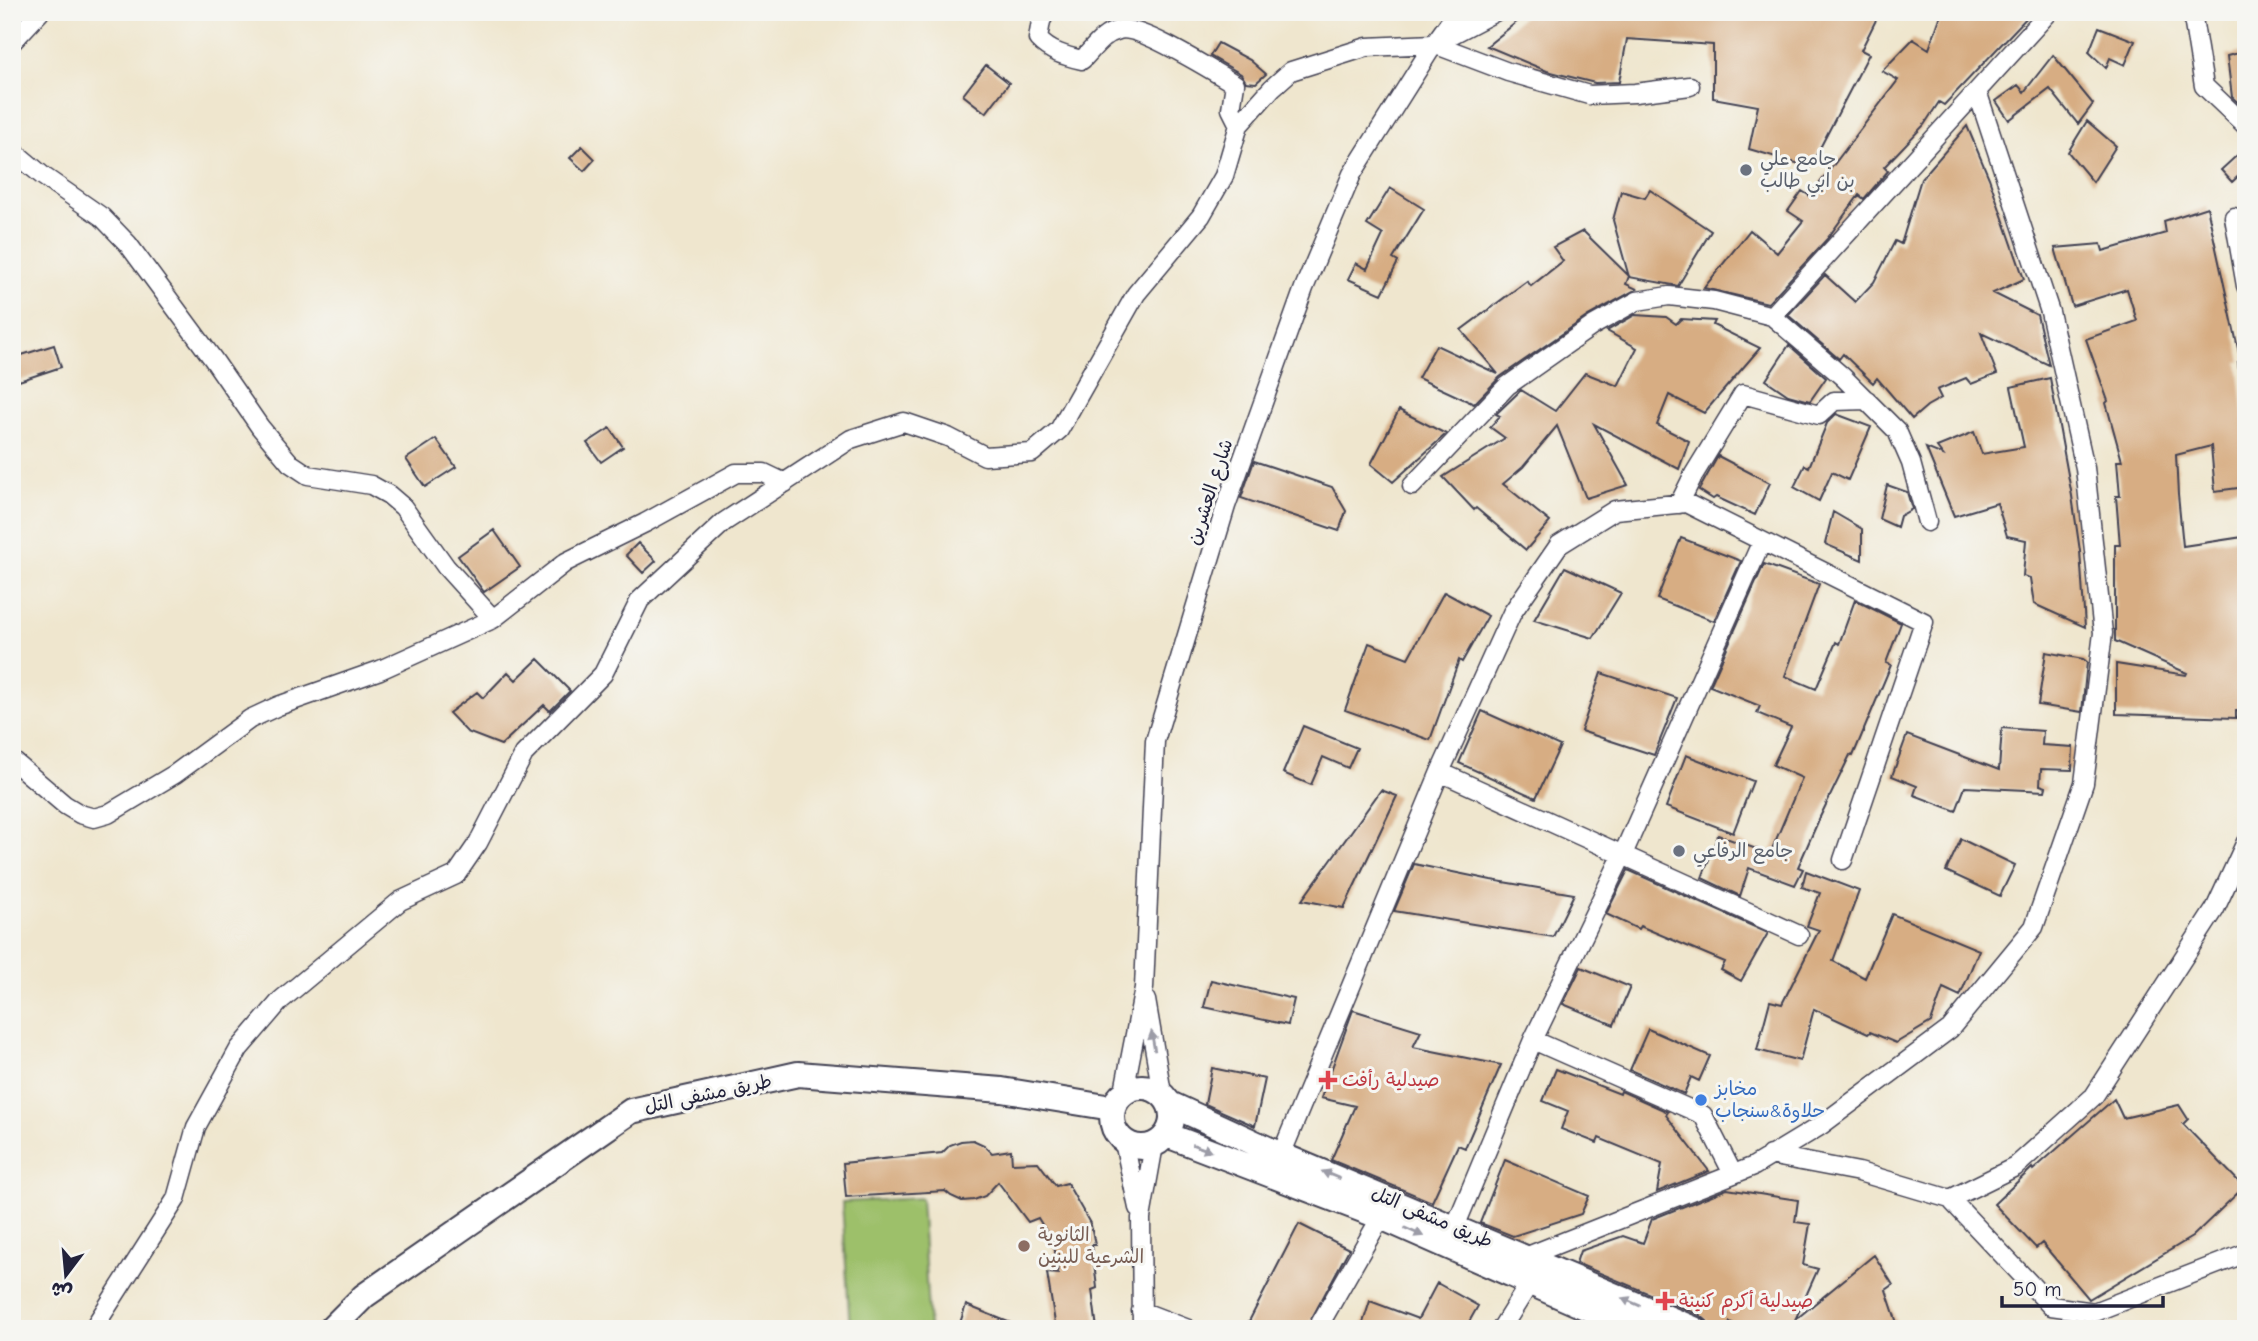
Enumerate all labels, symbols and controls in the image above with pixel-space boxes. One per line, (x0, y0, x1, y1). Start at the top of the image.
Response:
place label: جامع علي بن ابي طالب (1760, 148, 1855, 197)
marker: جامع علي بن ابي طالب (1738, 162, 1754, 178)
street label: شارع العشرين (1183, 436, 1239, 548)
place label: جامع الرفاعي (1693, 840, 1793, 867)
marker: جامع الرفاعي (1671, 843, 1687, 859)
one-way arrow (1147, 1030, 1158, 1052)
place label: صيدلية رأفت (1342, 1069, 1440, 1091)
street label: طريق مشفى التل (642, 1070, 774, 1119)
marker: صيدلية رأفت (1320, 1072, 1336, 1088)
place label: مخابز حلاوة&سنجاب (1713, 1078, 1825, 1123)
marker: مخابز حلاوة&سنجاب (1693, 1092, 1709, 1108)
one-way arrow (1191, 1143, 1212, 1154)
one-way arrow (1321, 1170, 1342, 1181)
street label: طريق مشفى التل (1368, 1181, 1496, 1253)
place label: الثانوية الشرعية للبنين (1038, 1224, 1144, 1268)
one-way arrow (1404, 1226, 1424, 1238)
marker: الثانوية الشرعية للبنين (1016, 1238, 1032, 1254)
north arrow (32, 1240, 102, 1310)
scale bar (2002, 1264, 2164, 1308)
text: ش (48, 1277, 75, 1304)
text: 50 m (2013, 1277, 2062, 1301)
place label: صيدلية أكرم كنينة (1679, 1290, 1813, 1315)
marker: صيدلية أكرم كنينة (1657, 1293, 1673, 1309)
one-way arrow (1621, 1296, 1642, 1307)

